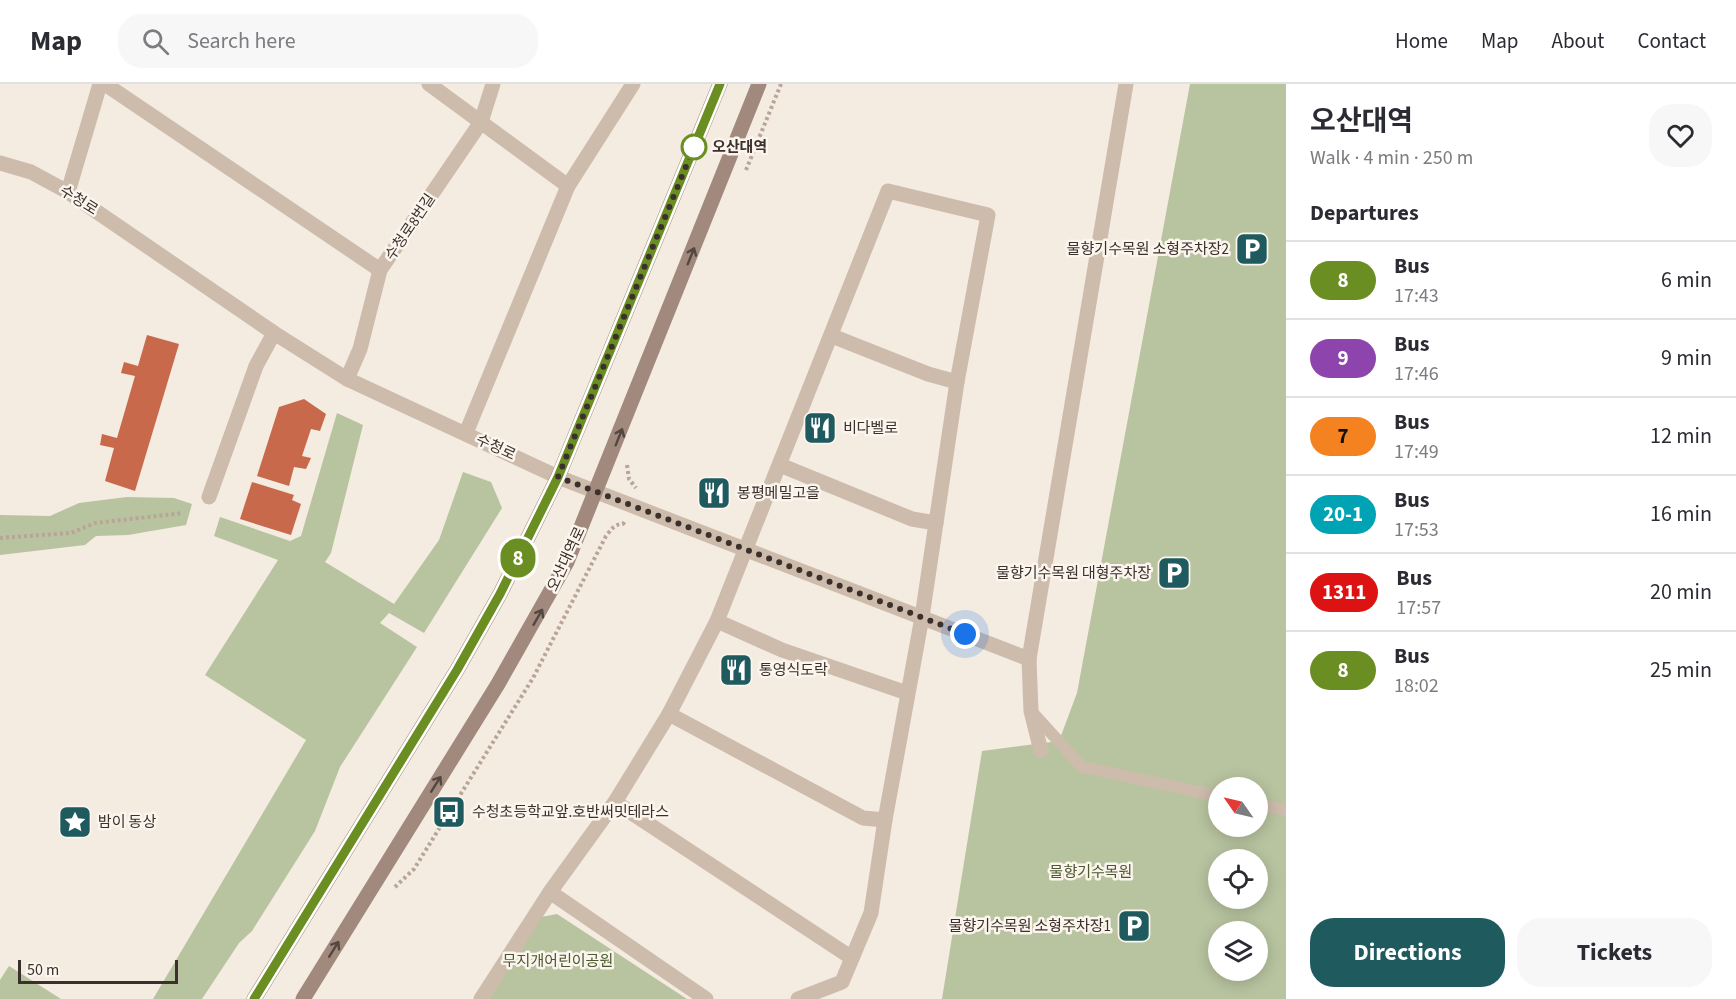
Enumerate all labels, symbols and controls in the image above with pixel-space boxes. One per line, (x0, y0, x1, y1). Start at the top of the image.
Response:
search box (118, 14, 538, 68)
text: Map (30, 21, 82, 61)
icon: search (139, 25, 172, 58)
text: Search here (187, 25, 296, 57)
text: Home (1395, 26, 1448, 56)
text: Map (1481, 26, 1519, 56)
text: About (1552, 26, 1604, 56)
text: Contact (1637, 26, 1706, 56)
text: 오산대역 (1310, 101, 1413, 141)
button: heart (1649, 104, 1712, 167)
marker: 오산대역 (681, 134, 707, 160)
place label: 오산대역 (712, 137, 767, 158)
text: Walk · 4 min · 250 m (1310, 144, 1473, 172)
street label: 수청로 (56, 181, 102, 220)
street label: 수청로8번길 (380, 190, 440, 265)
text: Departures (1310, 197, 1419, 229)
parking icon: 물향기수목원 소형주차장2 (1234, 231, 1270, 267)
place label: 물향기수목원 소형주차장2 (1067, 239, 1229, 260)
one-way arrow (686, 247, 697, 265)
text: Bus (1394, 250, 1430, 282)
text: 6 min (1661, 264, 1712, 296)
text: 8 (1337, 265, 1349, 295)
text: 17:43 (1394, 282, 1439, 310)
text: Bus (1394, 328, 1430, 360)
text: 9 min (1661, 342, 1712, 374)
text: 9 (1337, 343, 1349, 373)
text: 17:46 (1394, 360, 1439, 388)
text: Bus (1394, 406, 1430, 438)
restaurant icon: 비다벨로 (802, 410, 838, 446)
place label: 비다벨로 (843, 418, 898, 439)
text: 12 min (1650, 420, 1712, 452)
text: 7 (1337, 421, 1349, 451)
one-way arrow (614, 428, 625, 447)
street label: 수청로 (473, 429, 519, 466)
text: 17:49 (1394, 438, 1439, 466)
restaurant icon: 봉평메밀고을 (696, 475, 732, 511)
place label: 봉평메밀고을 (737, 483, 820, 504)
text: Bus (1394, 484, 1430, 516)
text: 16 min (1650, 498, 1712, 530)
text: 20-1 (1323, 499, 1363, 529)
text: 17:53 (1394, 516, 1439, 544)
street label: 오산대역로 (542, 523, 591, 595)
line badge: 8 (498, 538, 538, 578)
text: 8 (512, 543, 524, 573)
parking icon: 물향기수목원 대형주차장 (1156, 555, 1192, 591)
text: Bus (1396, 562, 1432, 594)
place label: 물향기수목원 대형주차장 (996, 563, 1151, 584)
text: 20 min (1650, 576, 1712, 608)
text: 1311 (1322, 577, 1366, 607)
text: 17:57 (1396, 594, 1441, 622)
one-way arrow (532, 609, 544, 626)
your location (950, 619, 980, 649)
text: Bus (1394, 640, 1430, 672)
restaurant icon: 통영식도락 (718, 652, 754, 688)
text: 25 min (1650, 654, 1712, 686)
text: 8 (1337, 655, 1349, 685)
place label: 통영식도락 (759, 660, 828, 681)
text: 18:02 (1394, 672, 1439, 700)
one-way arrow (430, 775, 443, 792)
north arrow (1208, 777, 1268, 837)
map controls (1208, 777, 1268, 981)
bus stop icon: 수청초등학교앞.호반써밋테라스 (431, 794, 467, 830)
place label: 수청초등학교앞.호반써밋테라스 (472, 802, 669, 823)
place icon: 밤이 동상 (57, 804, 93, 840)
place label: 밤이 동상 (98, 812, 156, 833)
button: locate (1208, 849, 1268, 909)
park label: 물향기수목원 (1050, 862, 1132, 883)
parking icon: 물향기수목원 소형주차장1 (1116, 908, 1152, 944)
place label: 물향기수목원 소형주차장1 (949, 916, 1111, 937)
button: Directions (1310, 918, 1505, 987)
button: Tickets (1517, 918, 1712, 987)
button: layers (1208, 921, 1268, 981)
one-way arrow (328, 941, 340, 958)
park label: 무지개어린이공원 (503, 951, 613, 972)
scale bar (18, 957, 178, 984)
text: 50 m (27, 959, 59, 981)

